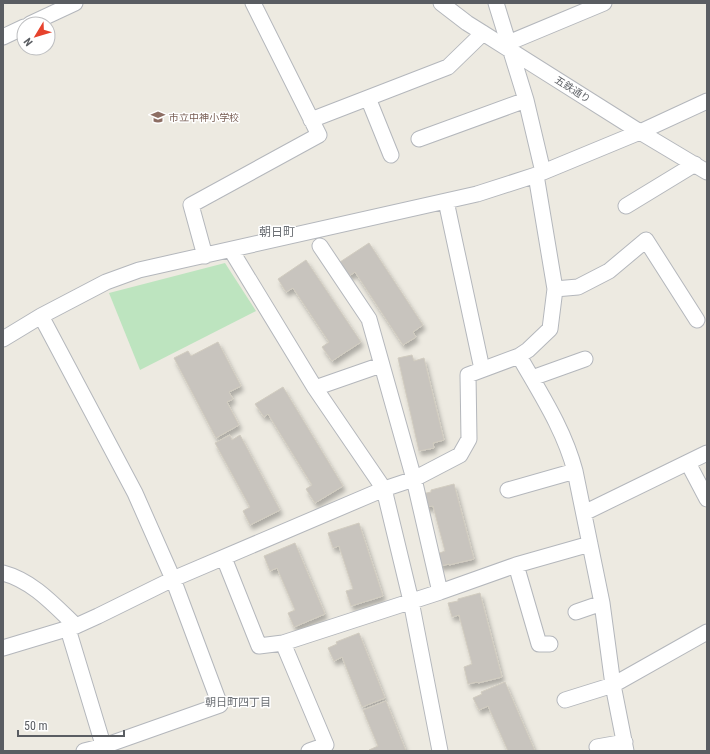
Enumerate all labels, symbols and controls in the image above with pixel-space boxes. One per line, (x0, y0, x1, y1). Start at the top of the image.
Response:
north arrow (16, 16, 56, 56)
text: N (21, 35, 36, 49)
street label: 五鉄通り (553, 74, 593, 105)
school or university icon: 市立中神小学校 (150, 109, 166, 125)
place label: 市立中神小学校 (169, 112, 239, 123)
district label: 朝日町 (259, 225, 295, 239)
district label: 朝日町四丁目 (205, 696, 271, 709)
scale bar (18, 712, 124, 738)
text: 50 m (24, 719, 48, 733)

